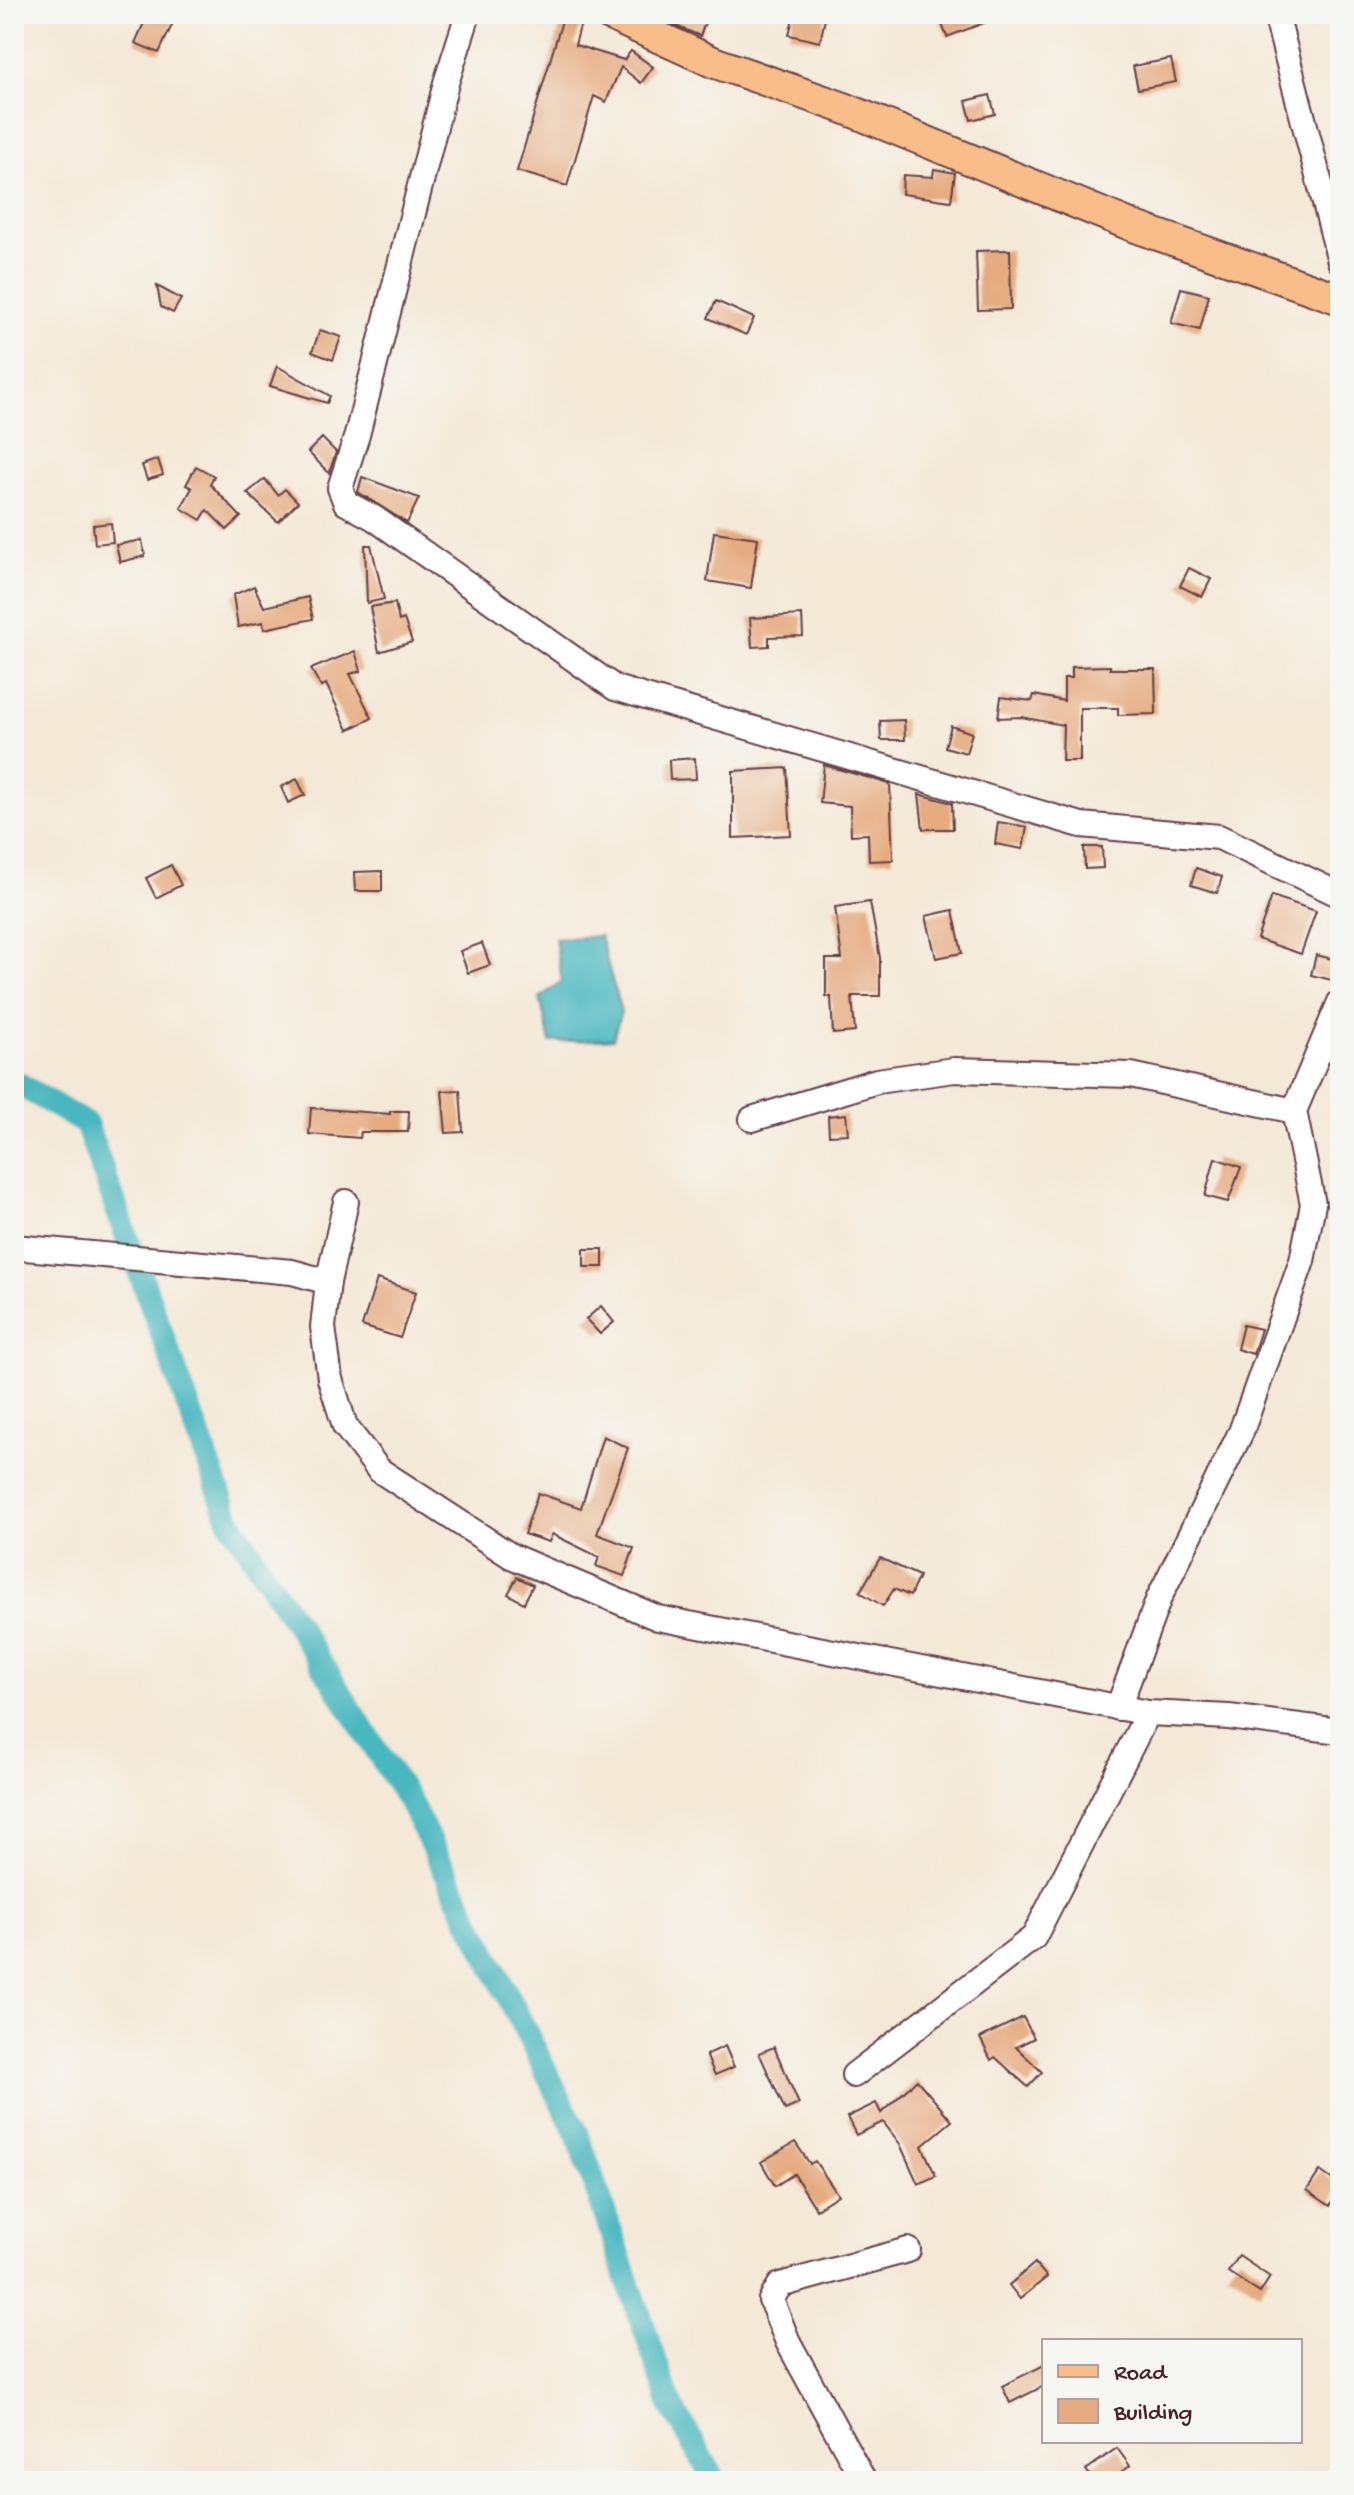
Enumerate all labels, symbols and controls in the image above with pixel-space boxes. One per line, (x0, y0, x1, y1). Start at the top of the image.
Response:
legend (1042, 2339, 1302, 2443)
text: Road (1114, 2360, 1168, 2389)
text: Building (1113, 2400, 1192, 2429)

